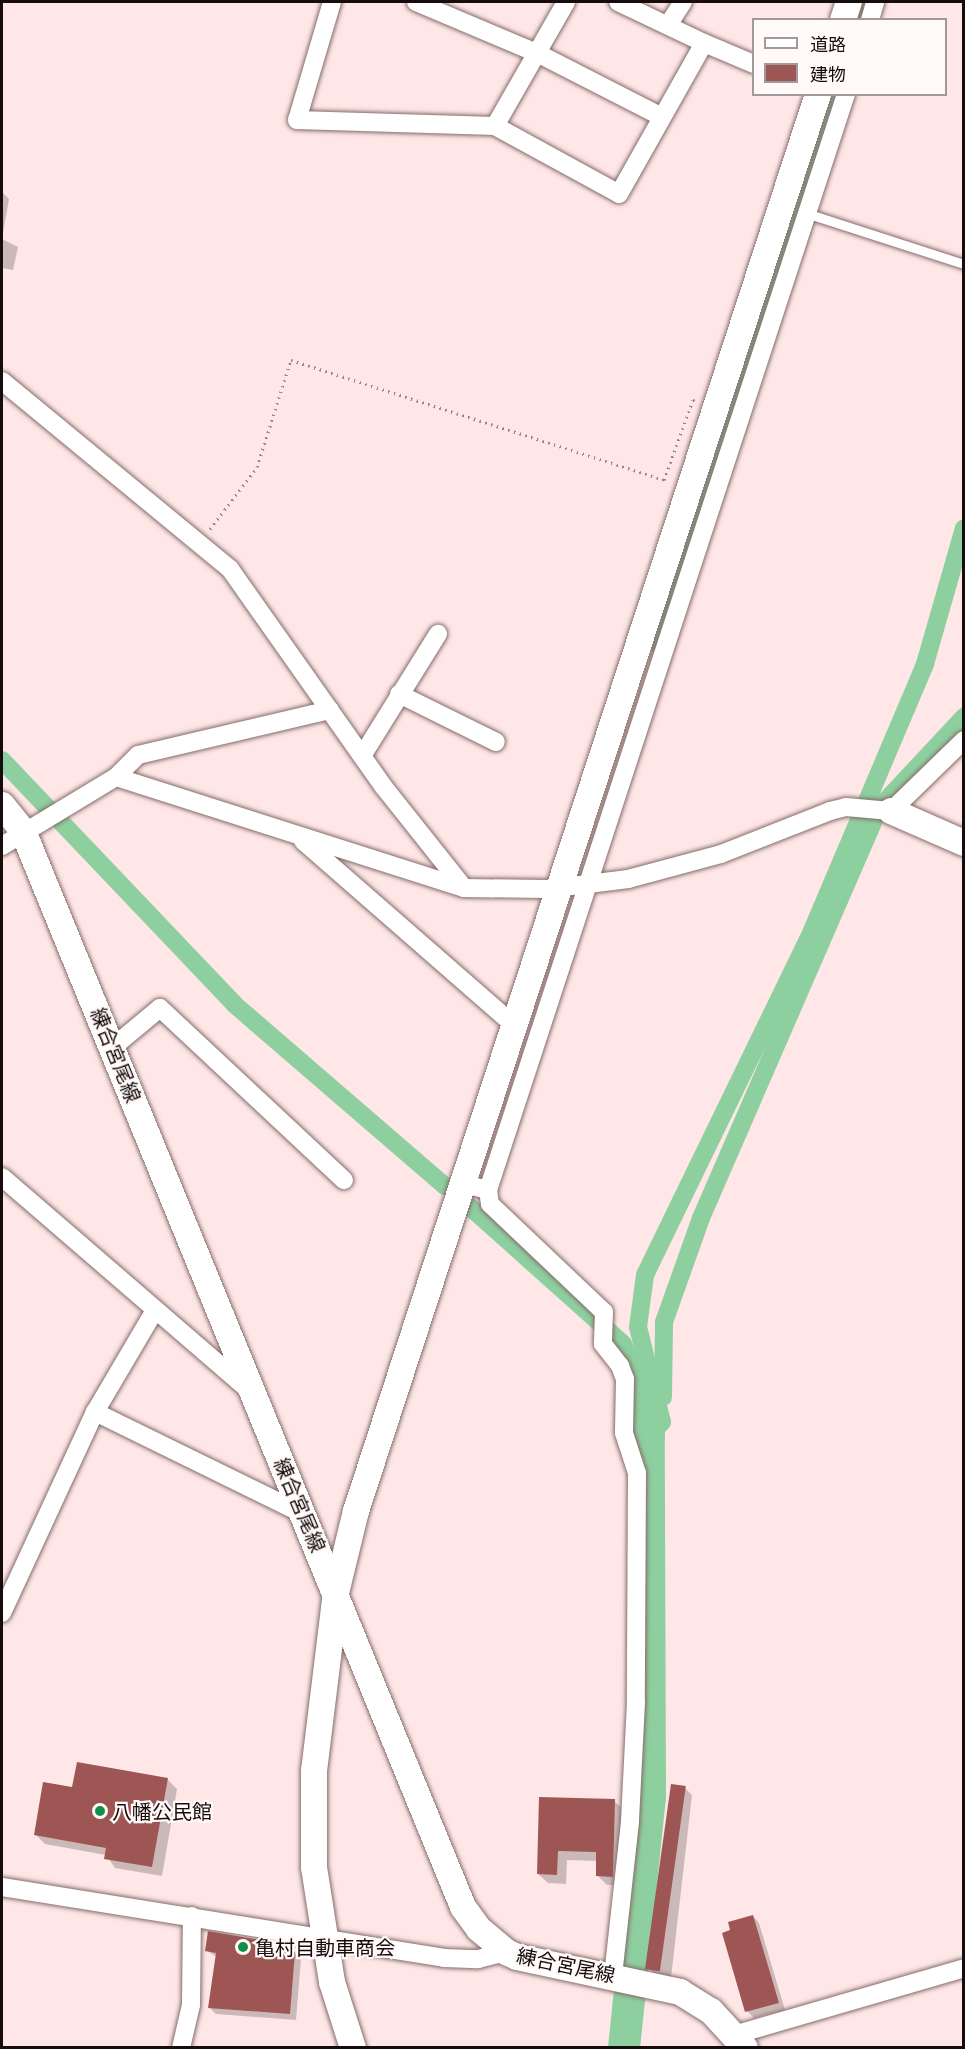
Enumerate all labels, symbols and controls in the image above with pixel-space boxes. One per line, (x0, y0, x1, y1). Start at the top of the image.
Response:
legend (752, 18, 947, 96)
text: 道路 (810, 34, 846, 55)
text: 建物 (810, 64, 846, 85)
street label: 練合宮尾線 (86, 1004, 146, 1106)
street label: 練合宮尾線 (269, 1454, 331, 1556)
place label: 八幡公民館 (112, 1799, 212, 1823)
marker: 八幡公民館 (93, 1804, 107, 1818)
place label: 亀村自動車商会 (255, 1935, 395, 1959)
marker: 亀村自動車商会 (236, 1940, 250, 1954)
street label: 練合宮尾線 (515, 1943, 617, 1987)

